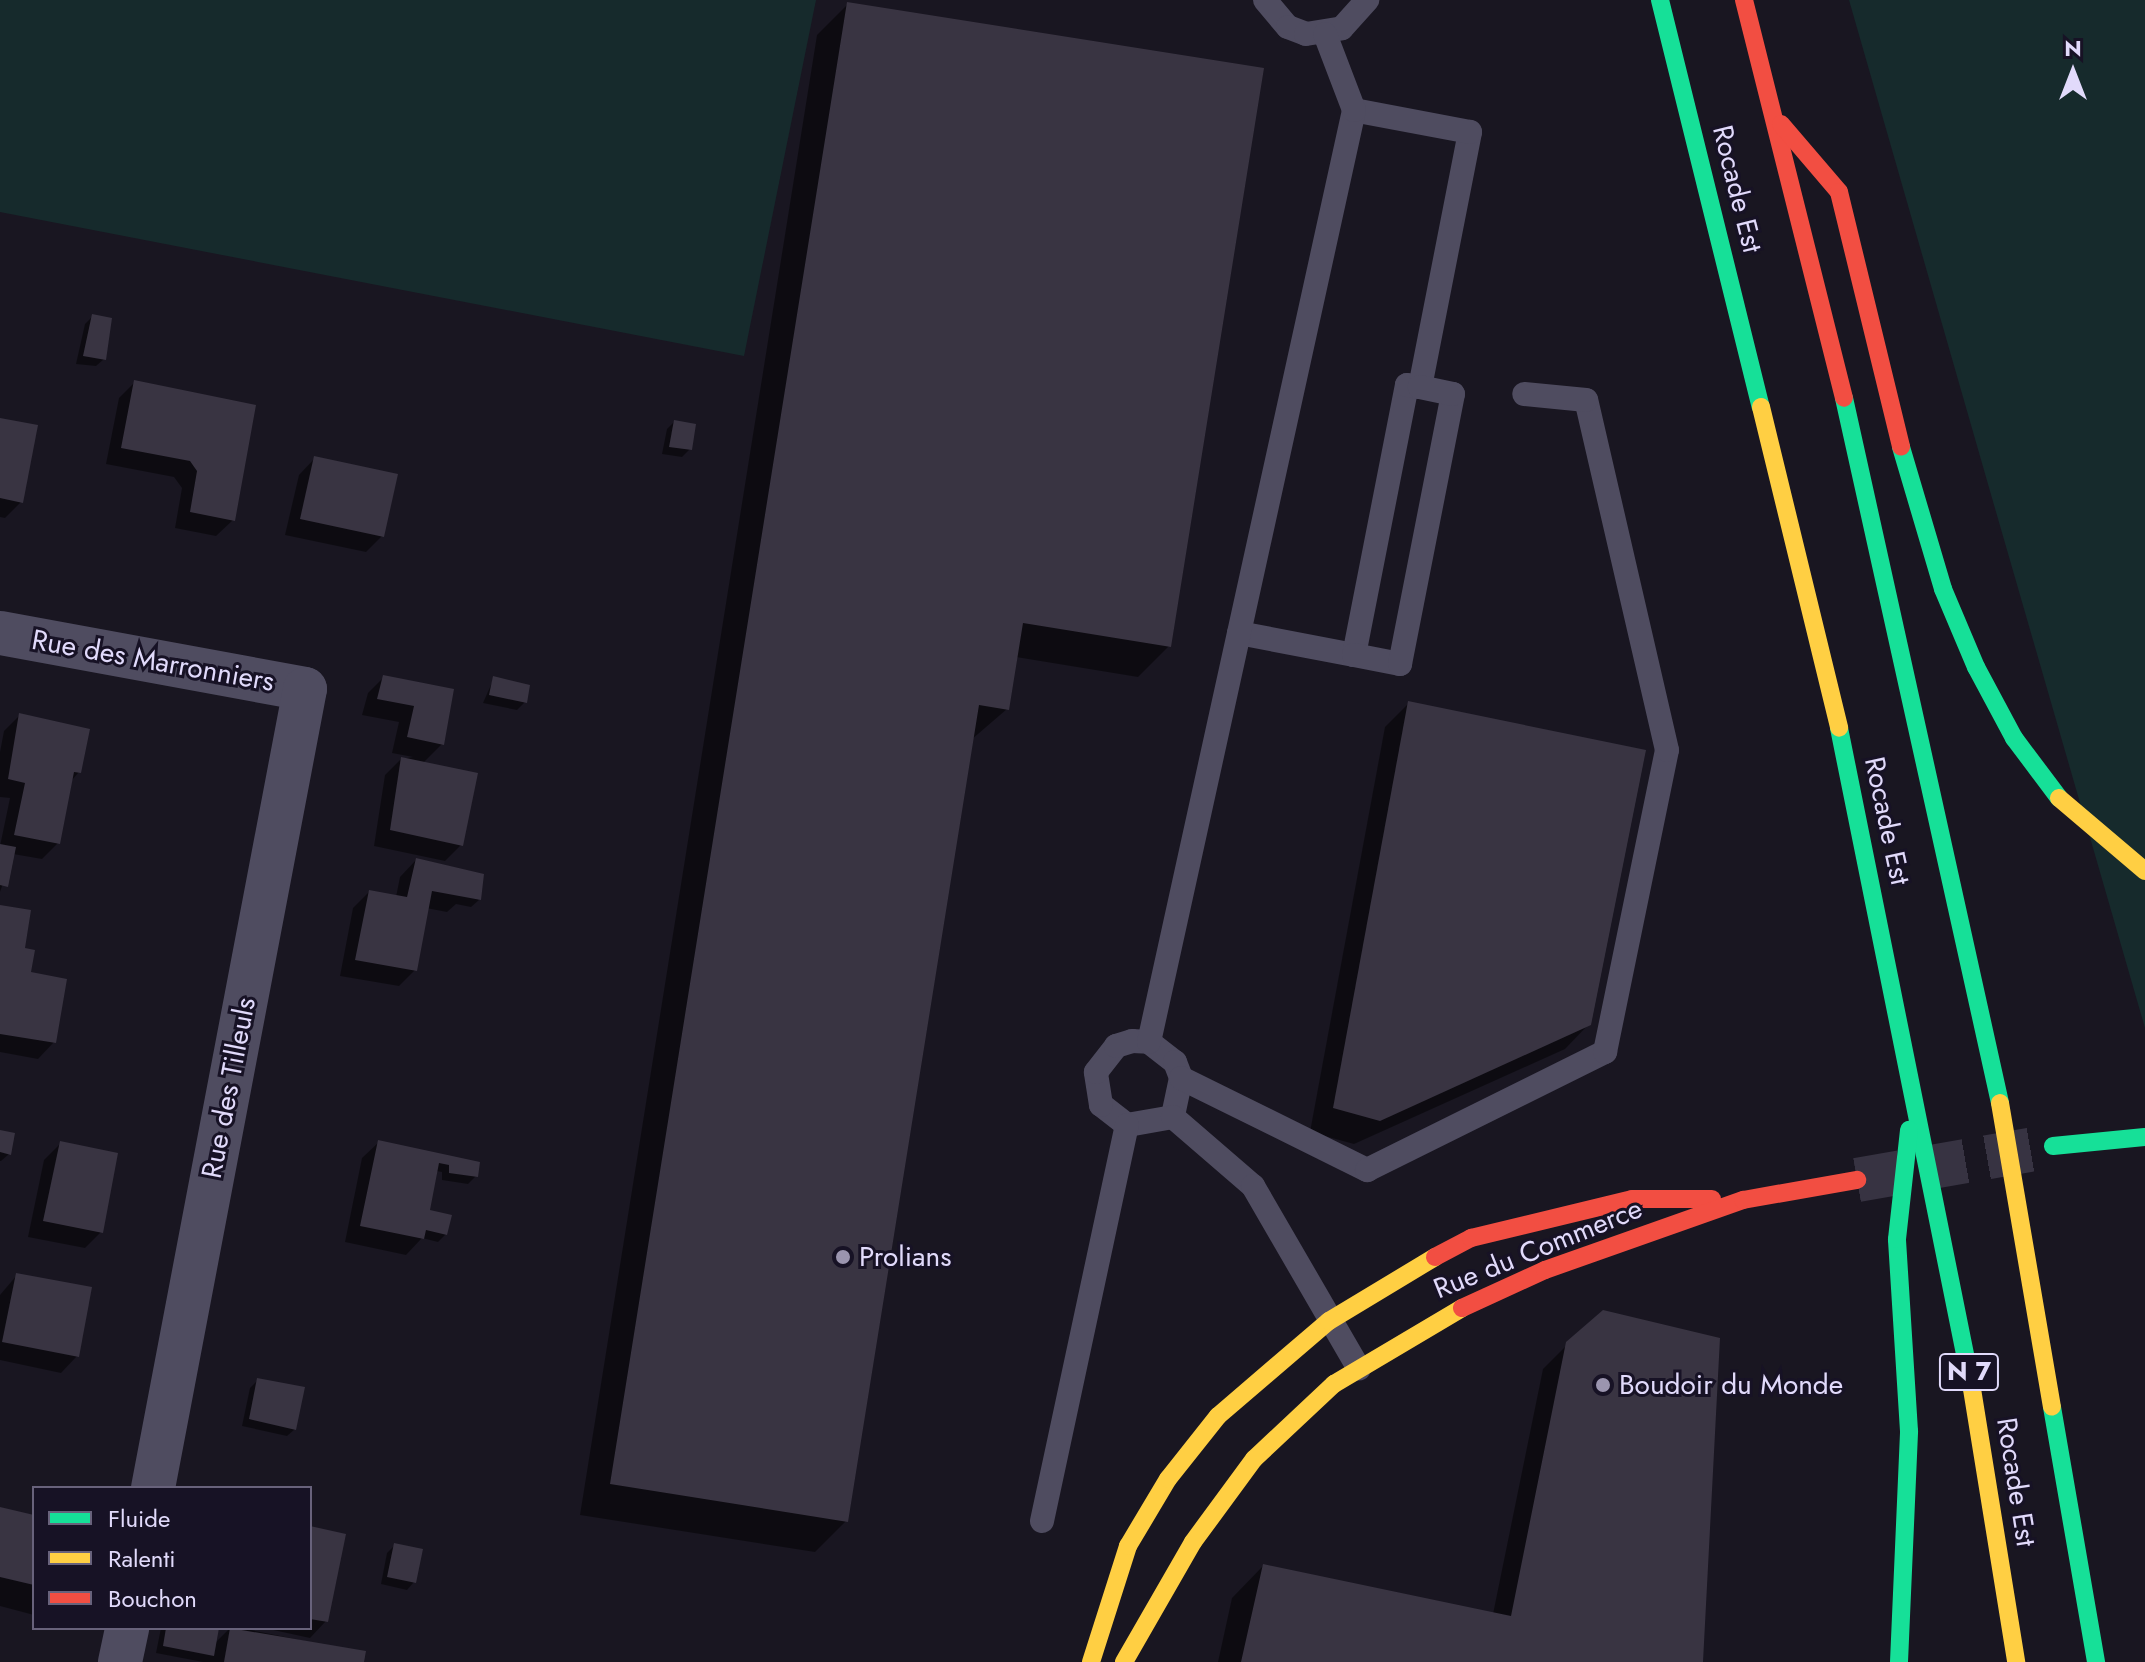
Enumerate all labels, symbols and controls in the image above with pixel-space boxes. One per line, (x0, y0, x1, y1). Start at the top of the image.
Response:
north arrow (2033, 32, 2113, 112)
text: N (2064, 32, 2082, 64)
street label: Rocade Est (1705, 122, 1769, 256)
street label: Rue des Marronniers (29, 623, 277, 699)
street label: Rocade Est (1857, 754, 1917, 888)
street label: Rue des Tilleuls (195, 995, 263, 1181)
street label: Rue du Commerce (1429, 1192, 1647, 1306)
place label: Prolians (859, 1240, 951, 1274)
marker: Prolians (834, 1248, 852, 1266)
road number: N 7 (1937, 1350, 2001, 1394)
place label: Boudoir du Monde (1619, 1368, 1843, 1402)
marker: Boudoir du Monde (1594, 1376, 1612, 1394)
street label: Rocade Est (1989, 1415, 2043, 1549)
legend (32, 1486, 312, 1630)
text: Fluide (108, 1501, 170, 1536)
text: Ralenti (108, 1541, 175, 1576)
text: Bouchon (108, 1581, 197, 1616)

